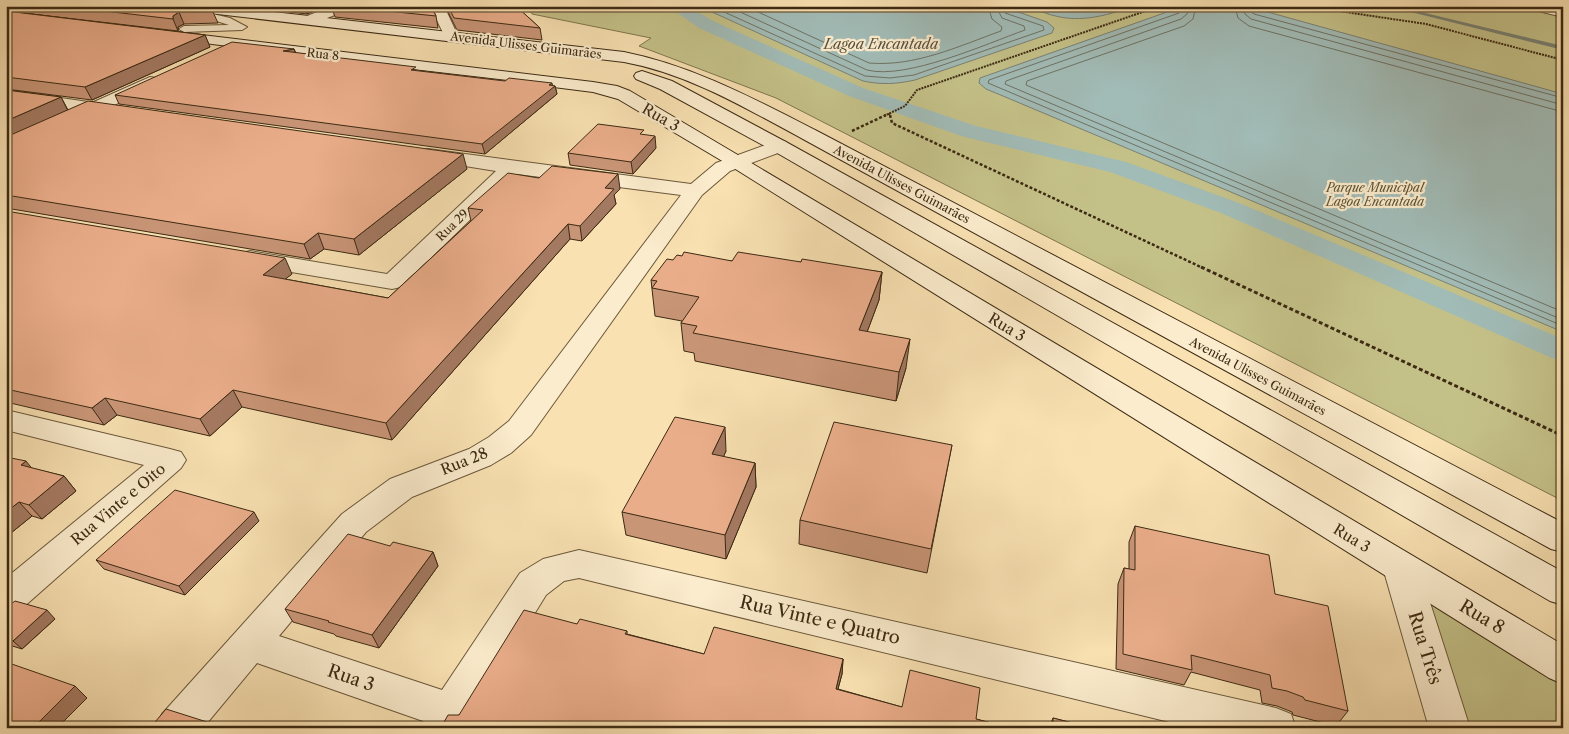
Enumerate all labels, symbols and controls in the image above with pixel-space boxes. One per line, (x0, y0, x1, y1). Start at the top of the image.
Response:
street label: Avenida Ulisses Guimarães (448, 28, 603, 62)
water label: Lagoa Encantada (823, 35, 939, 53)
street label: Rua 8 (306, 45, 340, 63)
street label: Rua 3 (639, 99, 683, 135)
street label: Avenida Ulisses Guimarães (830, 141, 973, 226)
park label: Parque Municipal Lagoa Encantada (1325, 180, 1425, 209)
street label: Rua 29 (433, 206, 471, 244)
street label: Rua 3 (985, 309, 1029, 345)
street label: Avenida Ulisses Guimarães (1186, 333, 1329, 418)
street label: Rua 28 (438, 443, 491, 479)
street label: Rua Vinte e Oito (67, 459, 169, 549)
street label: Rua 3 (1330, 520, 1374, 556)
street label: Rua Vinte e Quatro (738, 591, 902, 649)
street label: Rua 8 (1455, 595, 1509, 639)
street label: Rua Três (1403, 609, 1447, 687)
street label: Rua 3 (325, 660, 377, 696)

